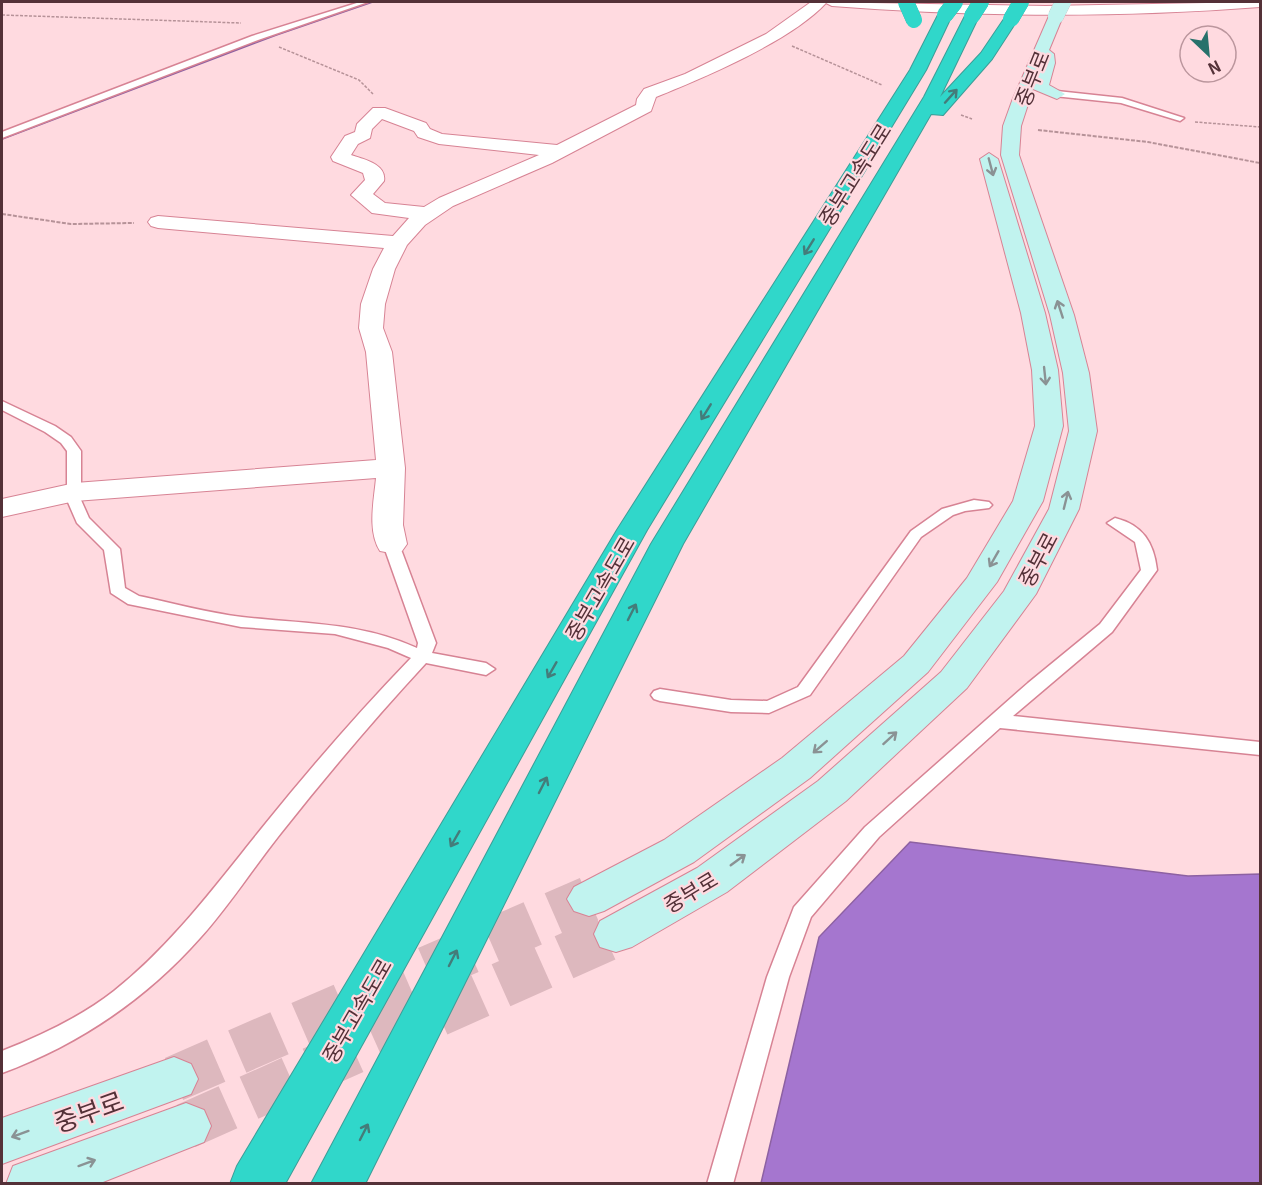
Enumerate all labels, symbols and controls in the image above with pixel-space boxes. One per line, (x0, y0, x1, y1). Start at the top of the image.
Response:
north arrow (1178, 24, 1238, 84)
street label: 중부로 (1006, 46, 1056, 110)
text: N (1204, 55, 1226, 82)
one-way arrow (944, 89, 958, 104)
street label: 중부고속도로 (811, 117, 897, 231)
one-way arrow (986, 157, 997, 176)
one-way arrow (802, 238, 814, 255)
one-way arrow (1054, 300, 1065, 319)
one-way arrow (1040, 366, 1051, 385)
one-way arrow (699, 403, 711, 420)
one-way arrow (1061, 491, 1072, 510)
street label: 중부로 (1010, 526, 1064, 592)
street label: 중부고속도로 (557, 530, 641, 646)
one-way arrow (988, 550, 1000, 567)
one-way arrow (627, 603, 639, 621)
one-way arrow (546, 661, 558, 678)
one-way arrow (882, 731, 897, 745)
one-way arrow (813, 740, 828, 754)
one-way arrow (537, 777, 549, 794)
one-way arrow (448, 830, 460, 847)
one-way arrow (730, 854, 746, 867)
street label: 중부로 (657, 863, 723, 919)
one-way arrow (448, 950, 460, 968)
street label: 중부고속도로 (314, 952, 398, 1068)
street label: 중부로 (48, 1080, 128, 1140)
one-way arrow (359, 1123, 370, 1141)
one-way arrow (11, 1130, 30, 1141)
one-way arrow (77, 1157, 95, 1168)

